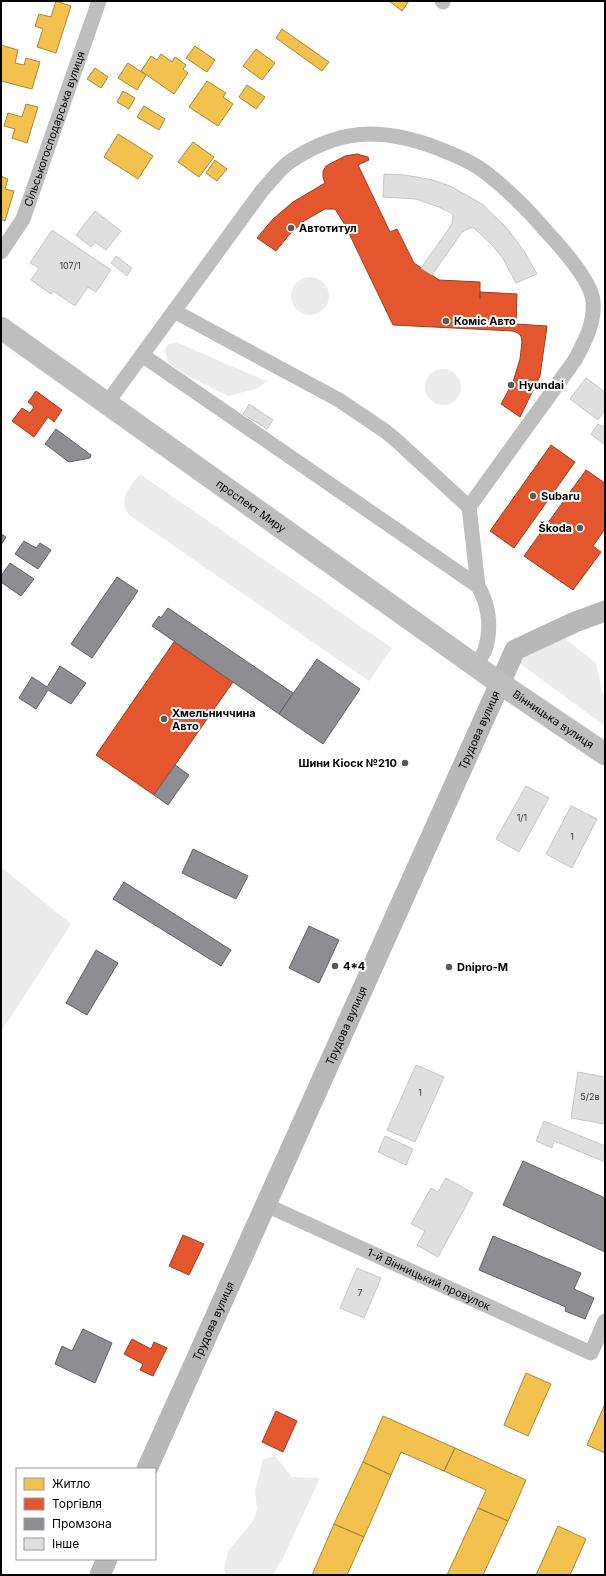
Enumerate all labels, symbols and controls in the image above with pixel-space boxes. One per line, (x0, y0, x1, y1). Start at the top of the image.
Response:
street label: Сільськогосподарська вулиця (21, 49, 88, 209)
place label: Автотитул (299, 221, 357, 235)
marker: Автотитул (286, 223, 296, 233)
house number: 107/1 (59, 260, 81, 271)
place label: Коміс Авто (454, 314, 516, 328)
marker: Коміс Авто (441, 316, 451, 326)
place label: Hyundai (519, 378, 564, 392)
marker: Hyundai (506, 380, 516, 390)
street label: проспект Миру (213, 476, 289, 536)
place label: Subaru (541, 489, 580, 503)
marker: Subaru (528, 491, 538, 501)
place label: Škoda (539, 521, 572, 535)
marker: Škoda (575, 523, 585, 533)
street label: Вінницька вулиця (510, 687, 597, 752)
street label: Трудова вулиця (455, 688, 503, 772)
place label: Хмельниччина Авто (172, 706, 256, 733)
marker: Хмельниччина Авто (159, 714, 169, 724)
place label: Шини Кіоск №210 (299, 756, 397, 770)
marker: Шини Кіоск №210 (400, 758, 410, 768)
house number: 1/1 (517, 812, 527, 823)
house number: 1 (570, 831, 574, 842)
place label: 4*4 (343, 959, 365, 973)
place label: Dnipro-M (457, 960, 508, 974)
marker: 4*4 (330, 961, 340, 971)
marker: Dnipro-M (444, 962, 454, 972)
street label: Трудова вулиця (322, 984, 370, 1067)
house number: 1 (418, 1087, 422, 1098)
house number: 5/2в (580, 1091, 600, 1102)
street label: 1-й Вінницький провулок (365, 1245, 493, 1313)
street label: Трудова вулиця (190, 1280, 237, 1363)
house number: 7 (357, 1287, 363, 1298)
legend (16, 1468, 156, 1560)
text: Житло (52, 1476, 90, 1491)
text: Торгівля (52, 1496, 102, 1511)
text: Промзона (52, 1516, 112, 1531)
text: Інше (52, 1536, 79, 1551)

